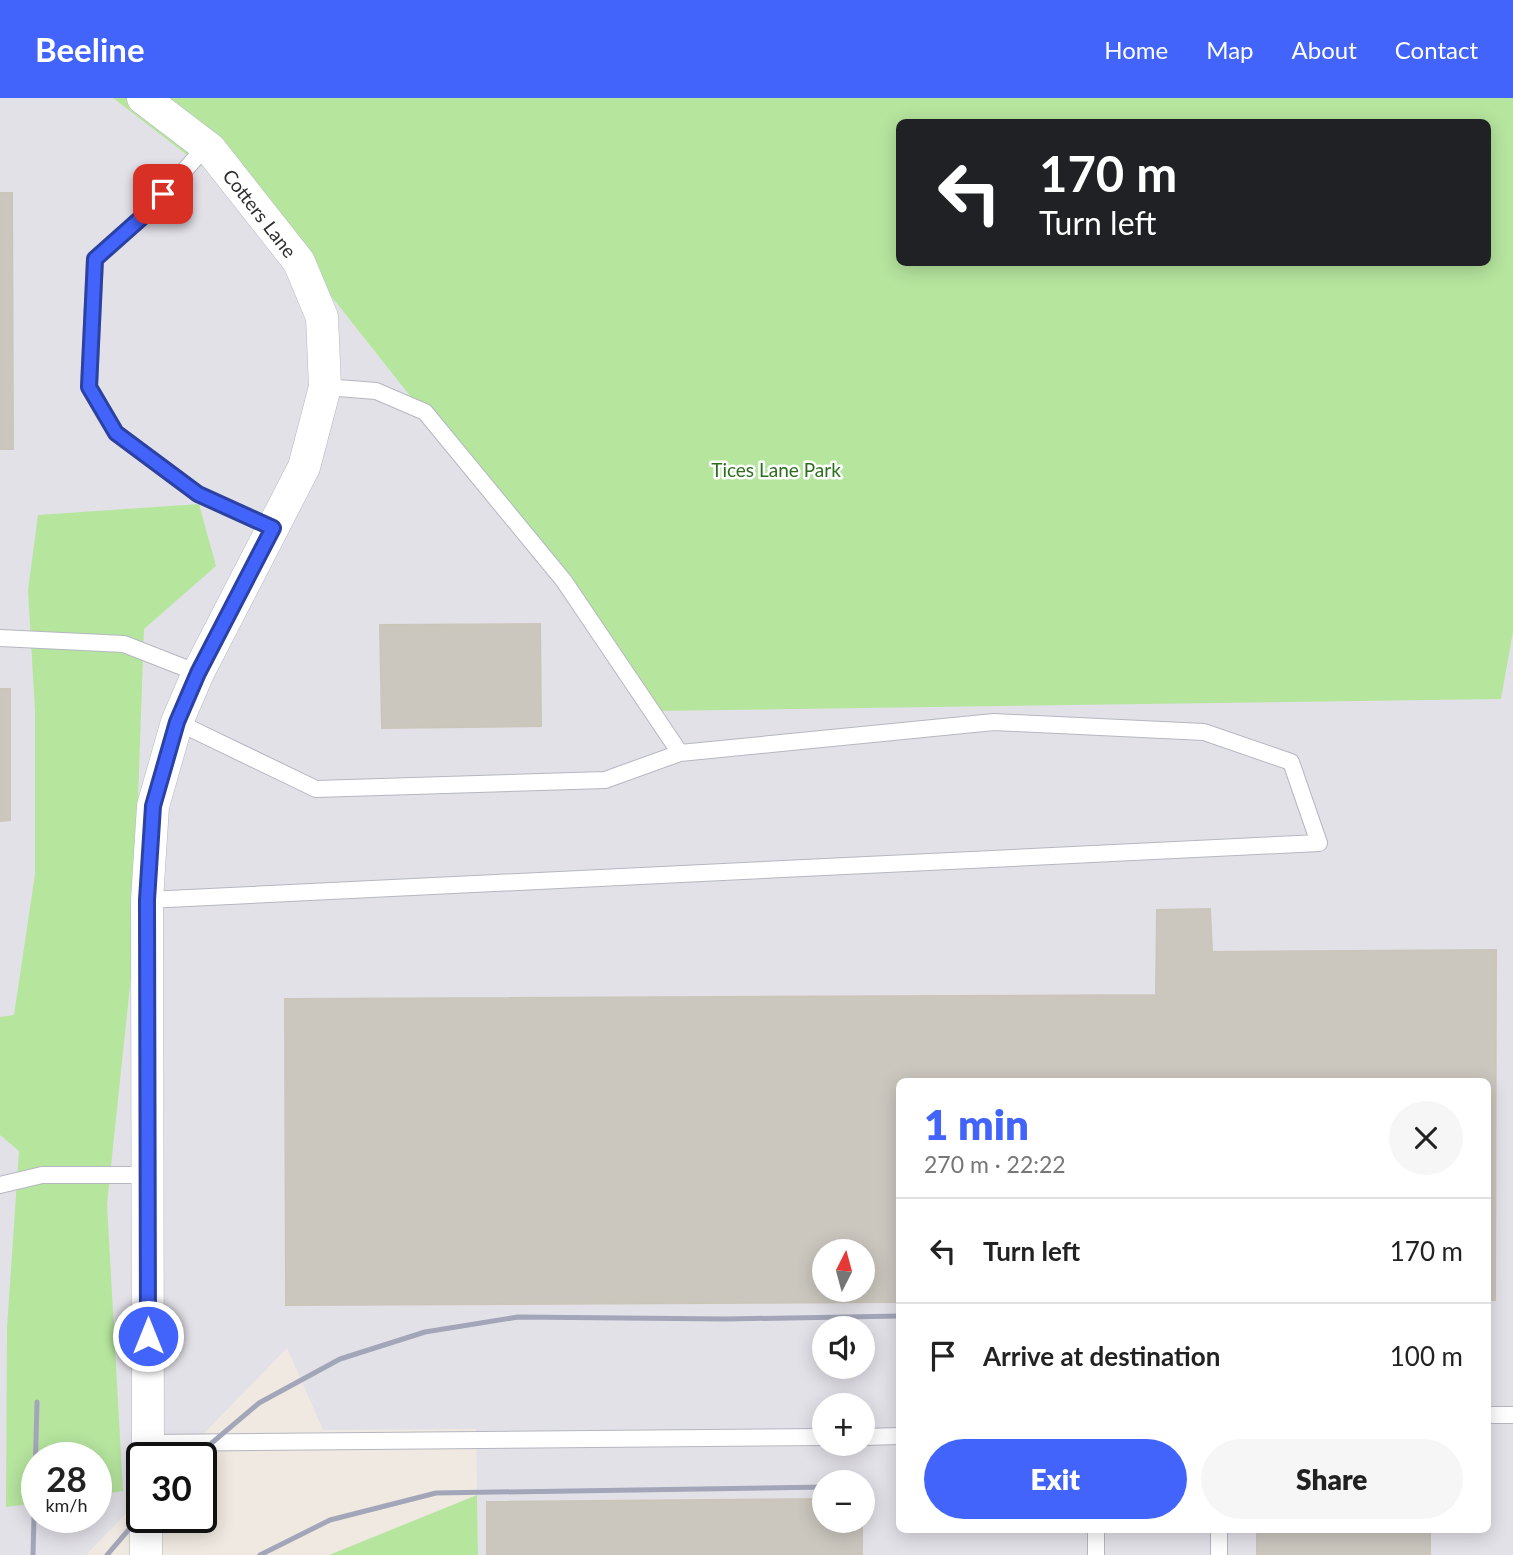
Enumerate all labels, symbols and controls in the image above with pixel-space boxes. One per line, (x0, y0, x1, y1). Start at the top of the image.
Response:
text: Beeline (35, 29, 145, 69)
text: Home (1104, 35, 1168, 64)
text: Map (1206, 35, 1254, 64)
text: About (1292, 35, 1357, 64)
text: Contact (1395, 35, 1478, 64)
text: 170 m (1039, 144, 1177, 202)
icon: left (924, 147, 1015, 238)
pin (133, 164, 193, 224)
street label: Cotters Lane (218, 164, 302, 262)
icon: arrive (144, 175, 182, 213)
text: Turn left (1039, 203, 1156, 242)
park label: Tices Lane Park (711, 458, 841, 481)
text: 1 min (924, 1099, 1029, 1149)
button: close (1389, 1101, 1463, 1175)
text: 270 m · 22:22 (924, 1150, 1066, 1178)
icon: left (924, 1232, 962, 1270)
text: Turn left (983, 1235, 1080, 1267)
text: 170 m (1390, 1235, 1463, 1267)
north arrow (812, 1239, 875, 1302)
map controls (812, 1239, 875, 1533)
position arrow (111, 1299, 185, 1373)
button: sound (812, 1316, 875, 1379)
icon: arrive (924, 1337, 962, 1375)
text: Arrive at destination (983, 1340, 1220, 1372)
text: 100 m (1390, 1340, 1463, 1372)
button: + (812, 1393, 875, 1456)
button: Exit (924, 1439, 1187, 1519)
button: Share (1201, 1439, 1463, 1519)
speed limit sign: 30 (126, 1442, 217, 1533)
text: 28 (46, 1457, 87, 1499)
button: − (812, 1470, 875, 1533)
text: km/h (45, 1494, 88, 1516)

